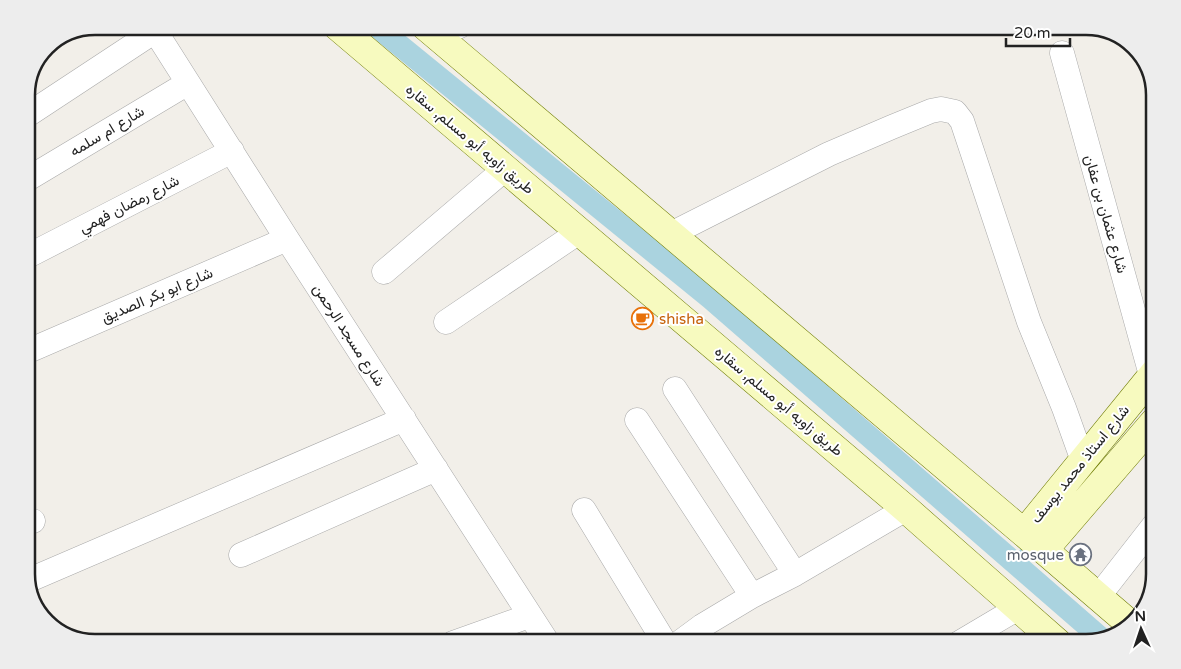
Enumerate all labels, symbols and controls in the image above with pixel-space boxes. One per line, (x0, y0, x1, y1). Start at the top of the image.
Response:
scale bar (1006, 15, 1070, 47)
text: 20 m (1014, 24, 1051, 42)
street label: طريق زاويه أبو مسلم, سقاره (402, 80, 538, 199)
street label: شارع ام سلمه (67, 102, 149, 162)
street label: شارع عثمان بن عفان (1079, 153, 1132, 276)
street label: شارع رمضان فهمي (76, 171, 184, 241)
street label: شارع ابو بكر الصديق (99, 263, 216, 328)
street label: شارع مسجد الرحمن (307, 280, 389, 391)
cafe icon: shisha (631, 307, 655, 331)
place label: shisha (659, 310, 704, 328)
street label: طريق زاويه أبو مسلم, سقاره (711, 342, 847, 461)
street label: شارع استاذ محمد يوسف (1027, 401, 1135, 528)
temple icon: mosque (1068, 543, 1092, 567)
place label: mosque (1007, 546, 1064, 564)
north arrow (1116, 604, 1166, 654)
text: N (1134, 608, 1146, 625)

